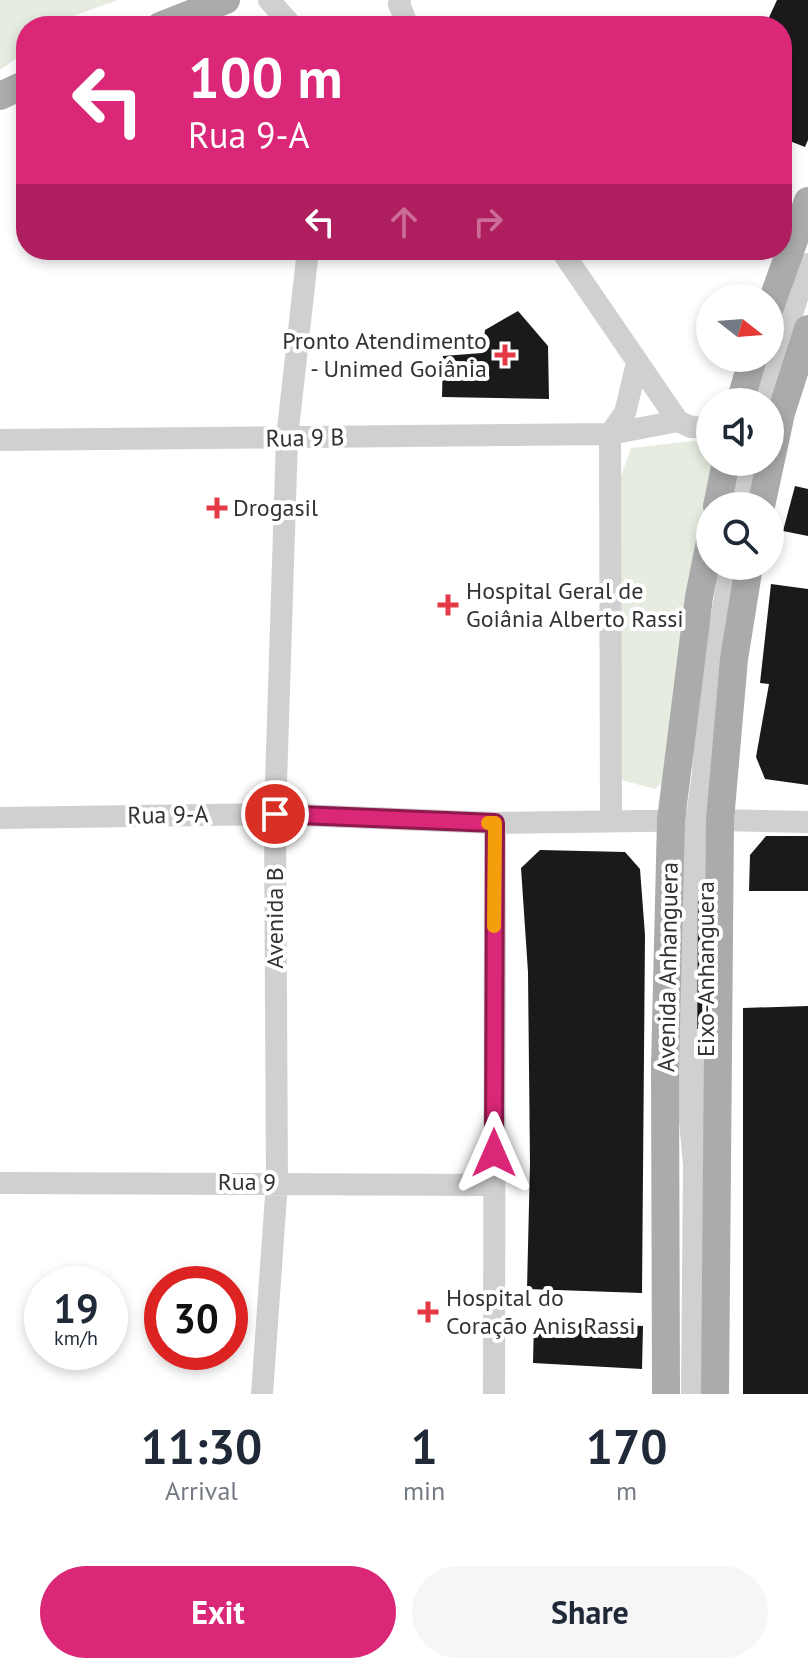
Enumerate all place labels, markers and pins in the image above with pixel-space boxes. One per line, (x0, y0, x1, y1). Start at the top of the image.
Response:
place label: Pronto Atendimento - Unimed Goiânia (282, 325, 487, 384)
marker: Pronto Atendimento - Unimed Goiânia (494, 344, 516, 366)
place label: Drogasil (233, 492, 318, 523)
marker: Drogasil (208, 499, 226, 517)
place label: Hospital Geral de Goiânia Alberto Rassi (466, 575, 684, 634)
marker: Hospital Geral de Goiânia Alberto Rassi (437, 594, 459, 616)
pin (241, 780, 309, 848)
place label: Hospital do Coração Anis Rassi (446, 1282, 636, 1341)
marker: Hospital do Coração Anis Rassi (417, 1301, 439, 1323)

